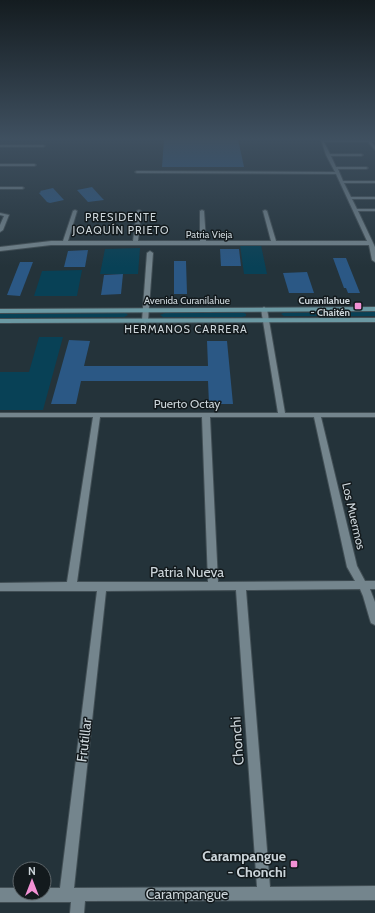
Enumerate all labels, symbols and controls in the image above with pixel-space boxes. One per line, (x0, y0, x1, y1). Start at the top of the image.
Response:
district label: PRESIDENTE JOAQUÍN PRIETO (71, 210, 170, 237)
street label: Patria Vieja (186, 228, 233, 241)
street label: Avenida Curanilahue (144, 294, 230, 307)
place label: Curanilahue - Chaitén (299, 294, 350, 319)
marker: Curanilahue - Chaitén (353, 301, 363, 311)
district label: HERMANOS CARRERA (124, 322, 248, 336)
street label: Puerto Octay (154, 396, 220, 411)
street label: Los Muermos (339, 481, 369, 551)
street label: Patria Nueva (150, 563, 224, 581)
street label: Chonchi (226, 716, 248, 766)
street label: Frutillar (72, 717, 96, 763)
place label: Carampangue - Chonchi (202, 847, 286, 881)
marker: Carampangue - Chonchi (289, 859, 299, 869)
north arrow (12, 861, 52, 901)
text: N (28, 864, 36, 878)
street label: Carampangue (146, 885, 228, 903)

